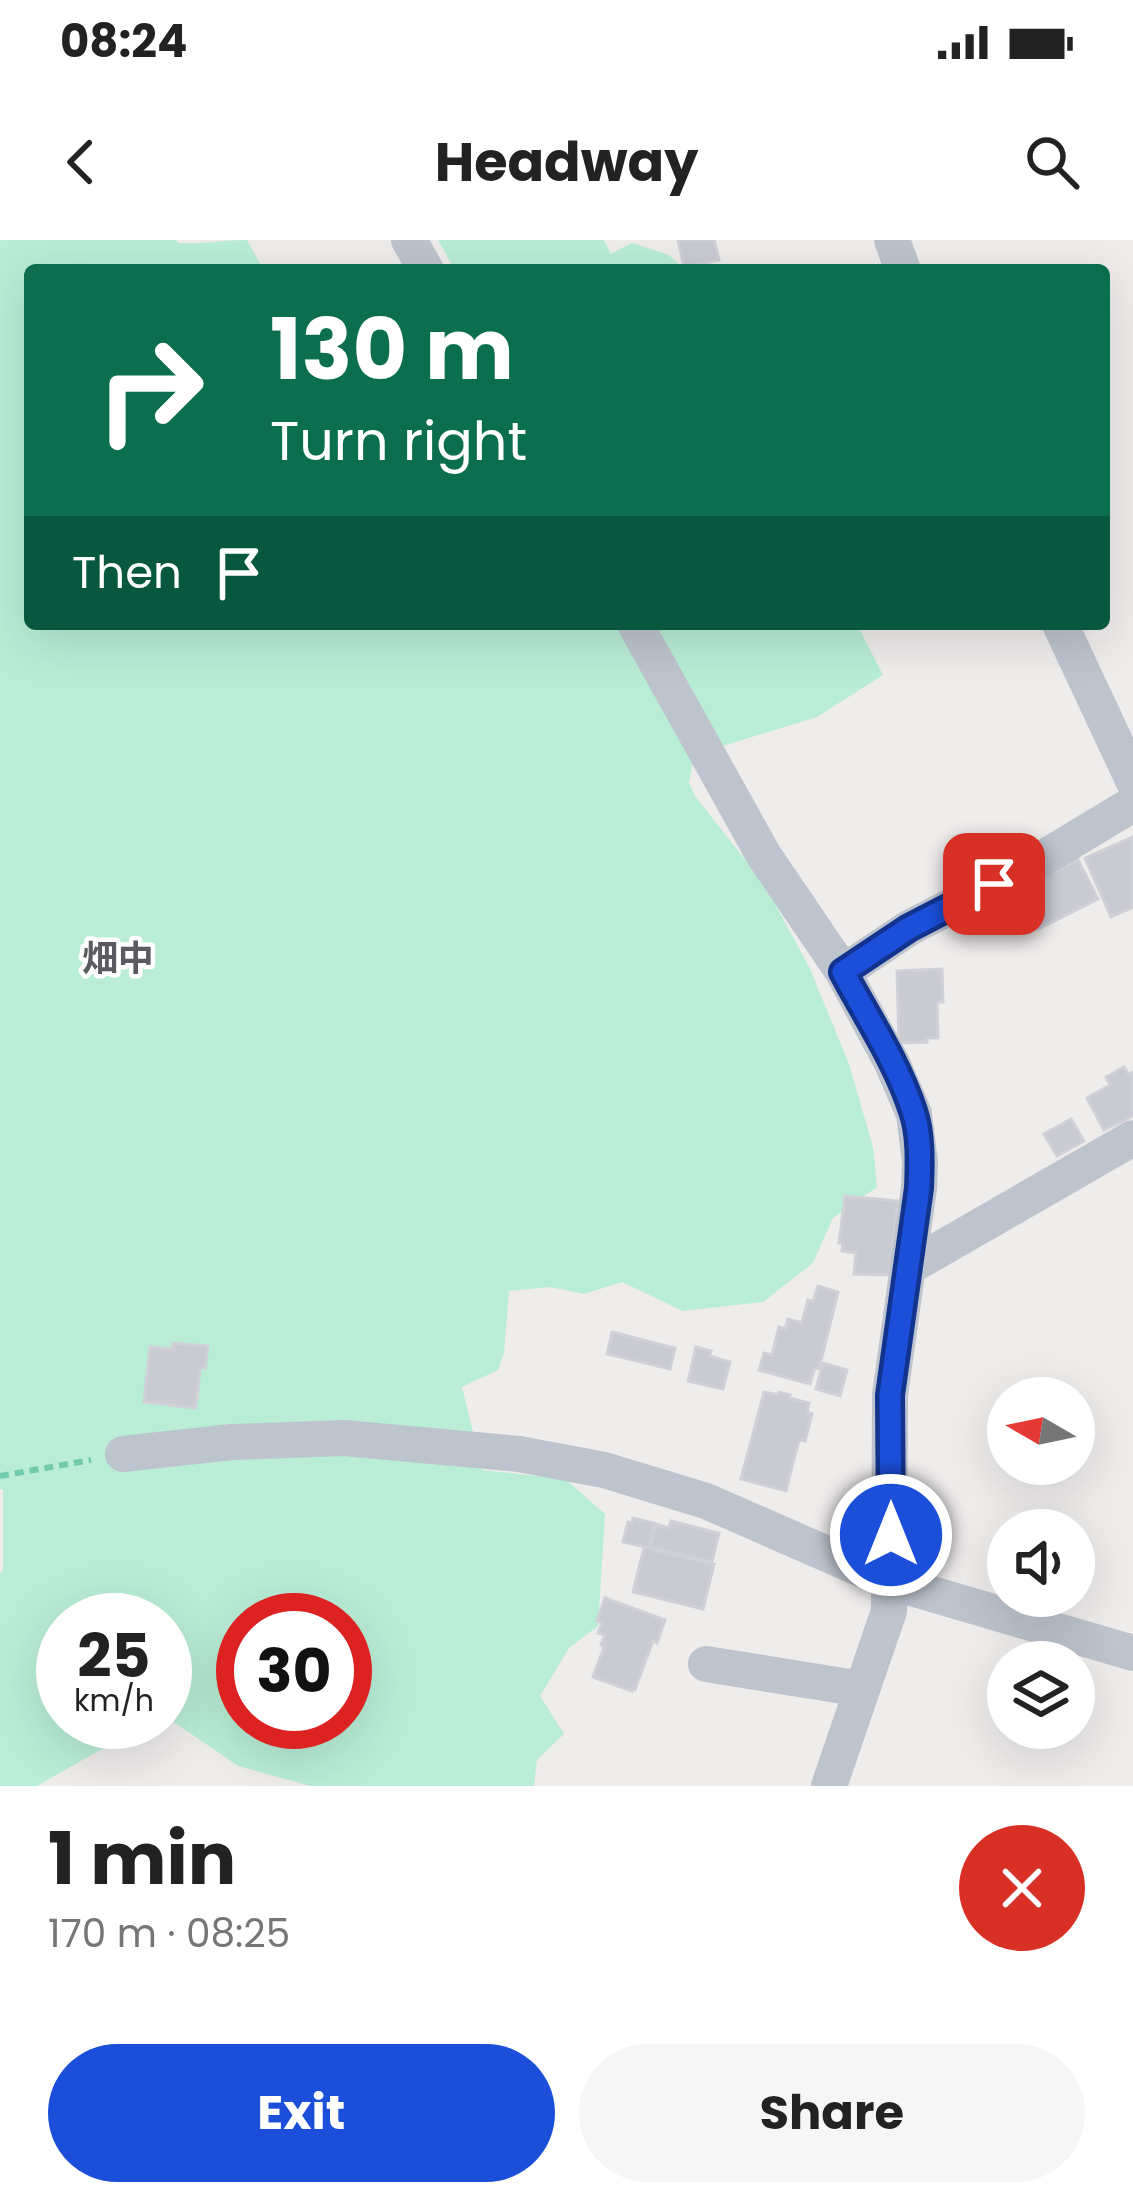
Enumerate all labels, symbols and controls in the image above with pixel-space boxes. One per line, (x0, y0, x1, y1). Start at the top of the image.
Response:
text: 08:24 (60, 10, 187, 73)
text: Headway (435, 124, 698, 200)
icon: back (48, 129, 114, 195)
icon: search (1019, 129, 1085, 195)
text: 130 m (270, 291, 514, 408)
icon: right (72, 312, 228, 468)
text: Turn right (270, 403, 527, 479)
icon: arrive (206, 540, 272, 606)
text: Then (72, 541, 182, 604)
pin (943, 833, 1045, 935)
icon: arrive (961, 851, 1027, 917)
district label: 畑中 (82, 933, 154, 984)
north arrow (987, 1377, 1095, 1485)
map controls (987, 1377, 1095, 1749)
position arrow (828, 1472, 954, 1598)
button: sound (987, 1509, 1095, 1617)
speed limit sign: 30 (216, 1593, 372, 1749)
text: 25 (77, 1614, 151, 1698)
button: layers (987, 1641, 1095, 1749)
text: km/h (74, 1679, 154, 1722)
text: 1 min (48, 1808, 236, 1909)
button: close (959, 1825, 1085, 1951)
text: 170 m · 08:25 (48, 1906, 290, 1961)
button: Exit (48, 2044, 555, 2182)
button: Share (579, 2044, 1085, 2182)

